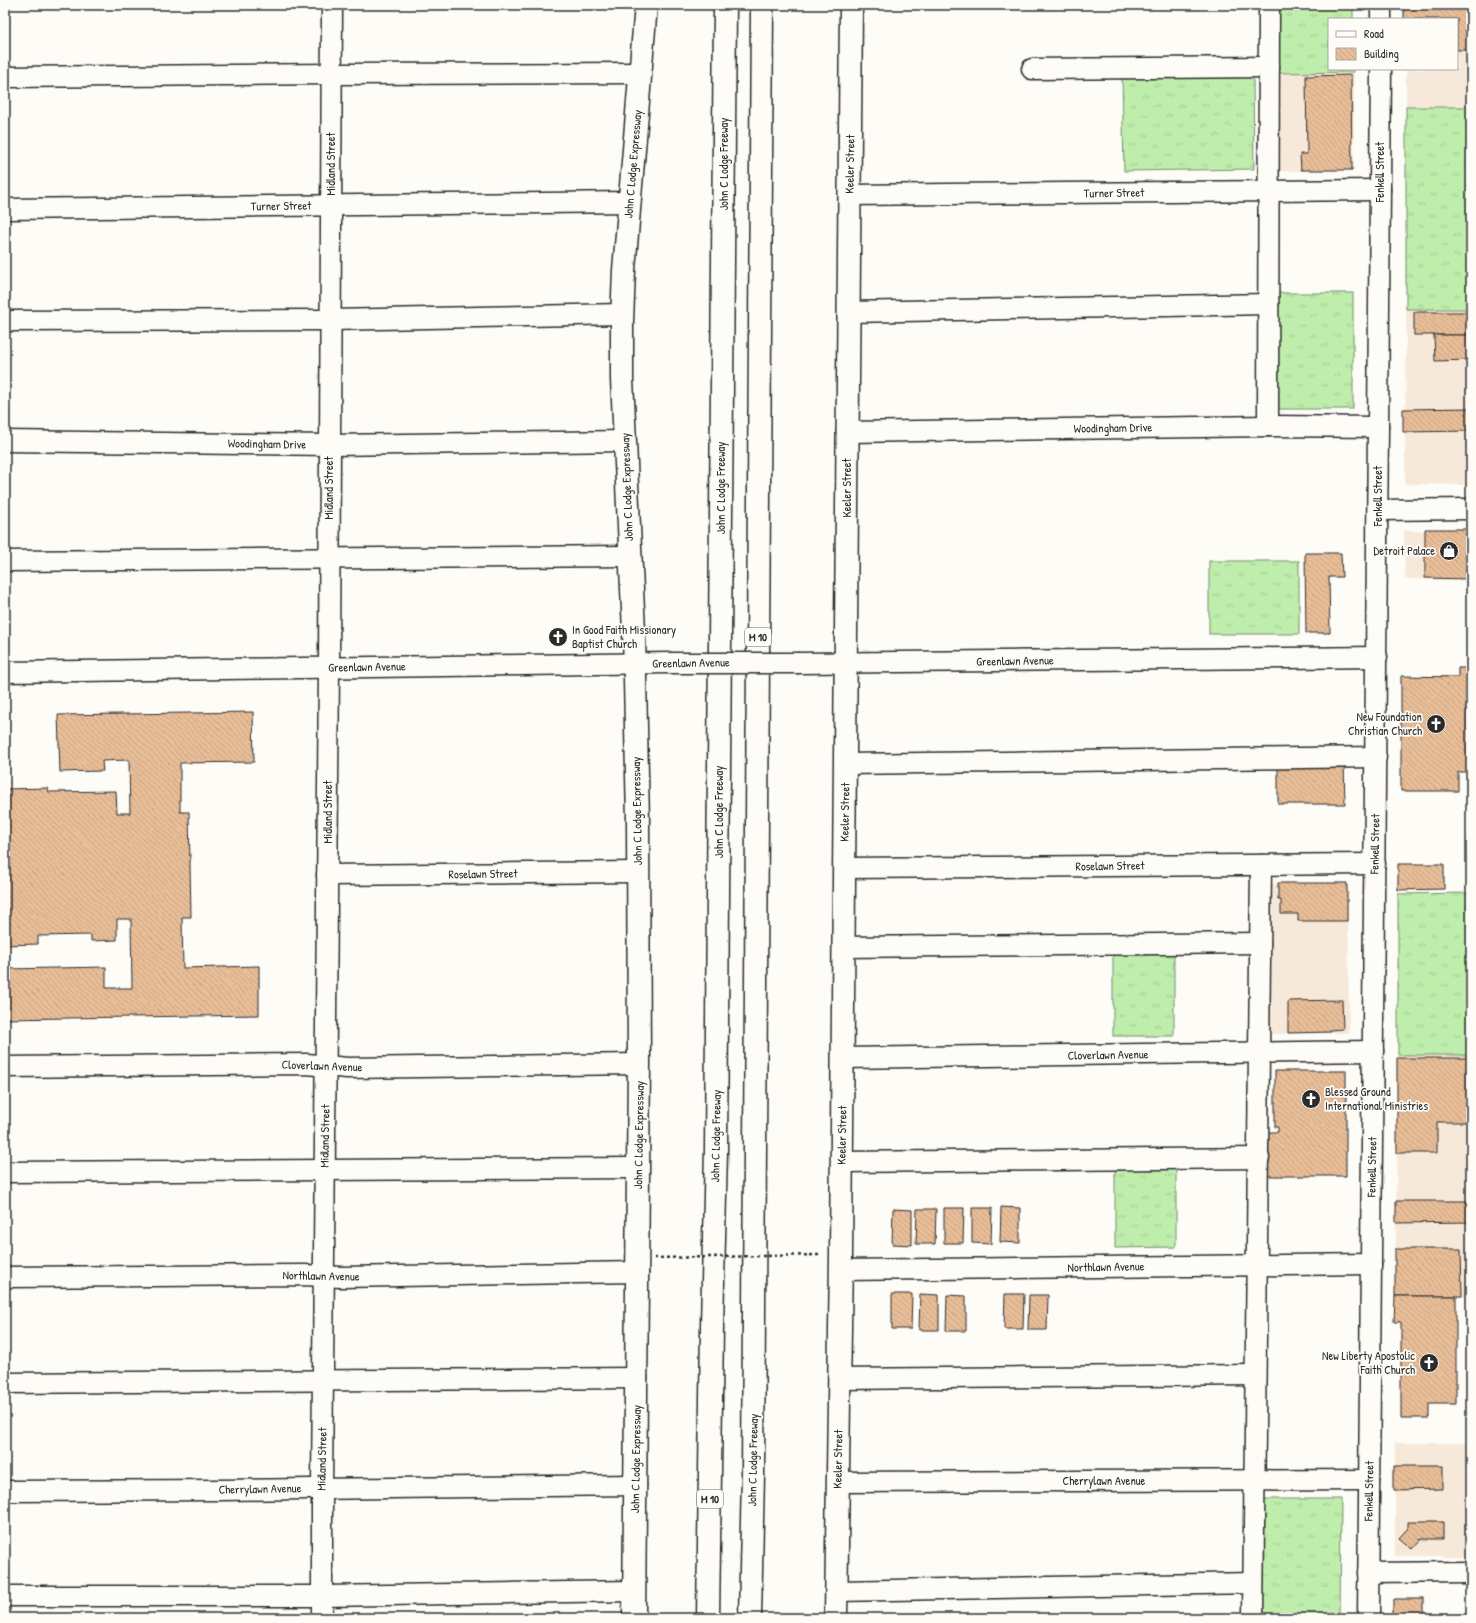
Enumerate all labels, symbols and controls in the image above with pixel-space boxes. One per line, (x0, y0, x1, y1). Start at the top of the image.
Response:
legend (1328, 18, 1458, 70)
text: Road (1364, 25, 1384, 42)
text: Building (1364, 45, 1399, 62)
street label: John C Lodge Expressway (619, 109, 646, 219)
street label: John C Lodge Freeway (715, 118, 732, 210)
street label: Midland Street (322, 132, 339, 196)
street label: Keeler Street (840, 133, 859, 194)
street label: Fenkell Street (1371, 141, 1388, 203)
street label: Turner Street (1084, 183, 1145, 202)
street label: Turner Street (251, 196, 312, 215)
street label: Woodingham Drive (1074, 418, 1153, 437)
street label: John C Lodge Expressway (616, 433, 637, 542)
street label: Woodingham Drive (228, 434, 307, 453)
street label: John C Lodge Freeway (712, 442, 729, 534)
street label: Midland Street (320, 456, 337, 520)
street label: Keeler Street (838, 458, 855, 518)
street label: Fenkell Street (1369, 465, 1386, 527)
shop icon: Detroit Palace (1438, 540, 1460, 562)
place label: Detroit Palace (1374, 542, 1435, 559)
place label: In Good Faith Missionary Baptist Church (572, 621, 676, 652)
church icon: In Good Faith Missionary Baptist Church (547, 626, 569, 648)
road number: M 10 (745, 628, 771, 646)
street label: Greenlawn Avenue (976, 651, 1054, 670)
street label: Greenlawn Avenue (652, 653, 730, 672)
street label: Greenlawn Avenue (328, 657, 406, 676)
place label: New Foundation Christian Church (1348, 708, 1422, 739)
church icon: New Foundation Christian Church (1425, 713, 1447, 735)
street label: John C Lodge Expressway (627, 757, 646, 865)
street label: John C Lodge Freeway (710, 766, 727, 858)
street label: Midland Street (319, 780, 336, 844)
street label: Keeler Street (835, 781, 854, 842)
street label: Fenkell Street (1365, 813, 1384, 875)
street label: Roselawn Street (1075, 856, 1146, 875)
street label: Roselawn Street (448, 864, 519, 883)
street label: Cloverlawn Avenue (1067, 1045, 1149, 1064)
street label: Cloverlawn Avenue (281, 1056, 363, 1075)
street label: John C Lodge Expressway (629, 1081, 648, 1189)
place label: Blessed Ground International Ministries (1325, 1083, 1428, 1114)
church icon: Blessed Ground International Ministries (1300, 1088, 1322, 1110)
street label: John C Lodge Freeway (706, 1089, 725, 1182)
street label: Midland Street (315, 1103, 334, 1168)
street label: Keeler Street (832, 1104, 851, 1165)
street label: Fenkell Street (1362, 1136, 1381, 1198)
street label: Northlawn Avenue (1067, 1257, 1145, 1276)
street label: Northlawn Avenue (282, 1266, 360, 1285)
place label: New Liberty Apostolic Faith Church (1322, 1347, 1415, 1378)
church icon: New Liberty Apostolic Faith Church (1418, 1352, 1440, 1374)
street label: John C Lodge Expressway (626, 1405, 645, 1513)
street label: John C Lodge Freeway (743, 1413, 762, 1506)
street label: Midland Street (312, 1426, 331, 1491)
street label: Keeler Street (828, 1428, 847, 1489)
street label: Fenkell Street (1359, 1460, 1378, 1522)
street label: Cherrylawn Avenue (1063, 1472, 1146, 1489)
street label: Cherrylawn Avenue (218, 1479, 302, 1498)
road number: M 10 (697, 1490, 723, 1508)

